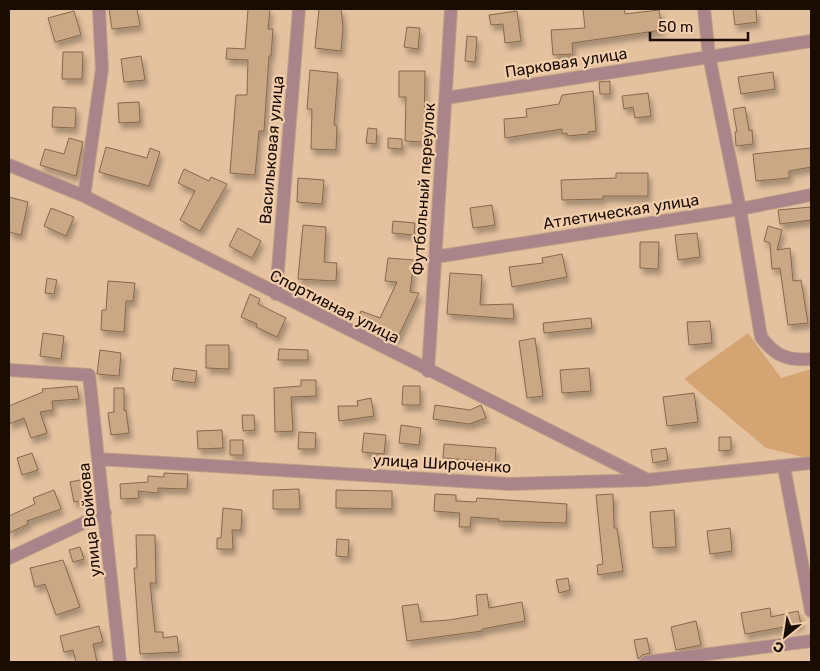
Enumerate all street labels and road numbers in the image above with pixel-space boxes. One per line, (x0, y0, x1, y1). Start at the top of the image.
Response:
street label: Парковая улица (504, 43, 629, 82)
street label: Васильковая улица (256, 75, 287, 225)
street label: Футбольный переулок (408, 102, 439, 276)
street label: Атлетическая улица (542, 190, 700, 233)
street label: Спортивная улица (267, 266, 403, 347)
street label: улица Широченко (372, 450, 512, 477)
street label: улица Войкова (74, 462, 105, 578)

